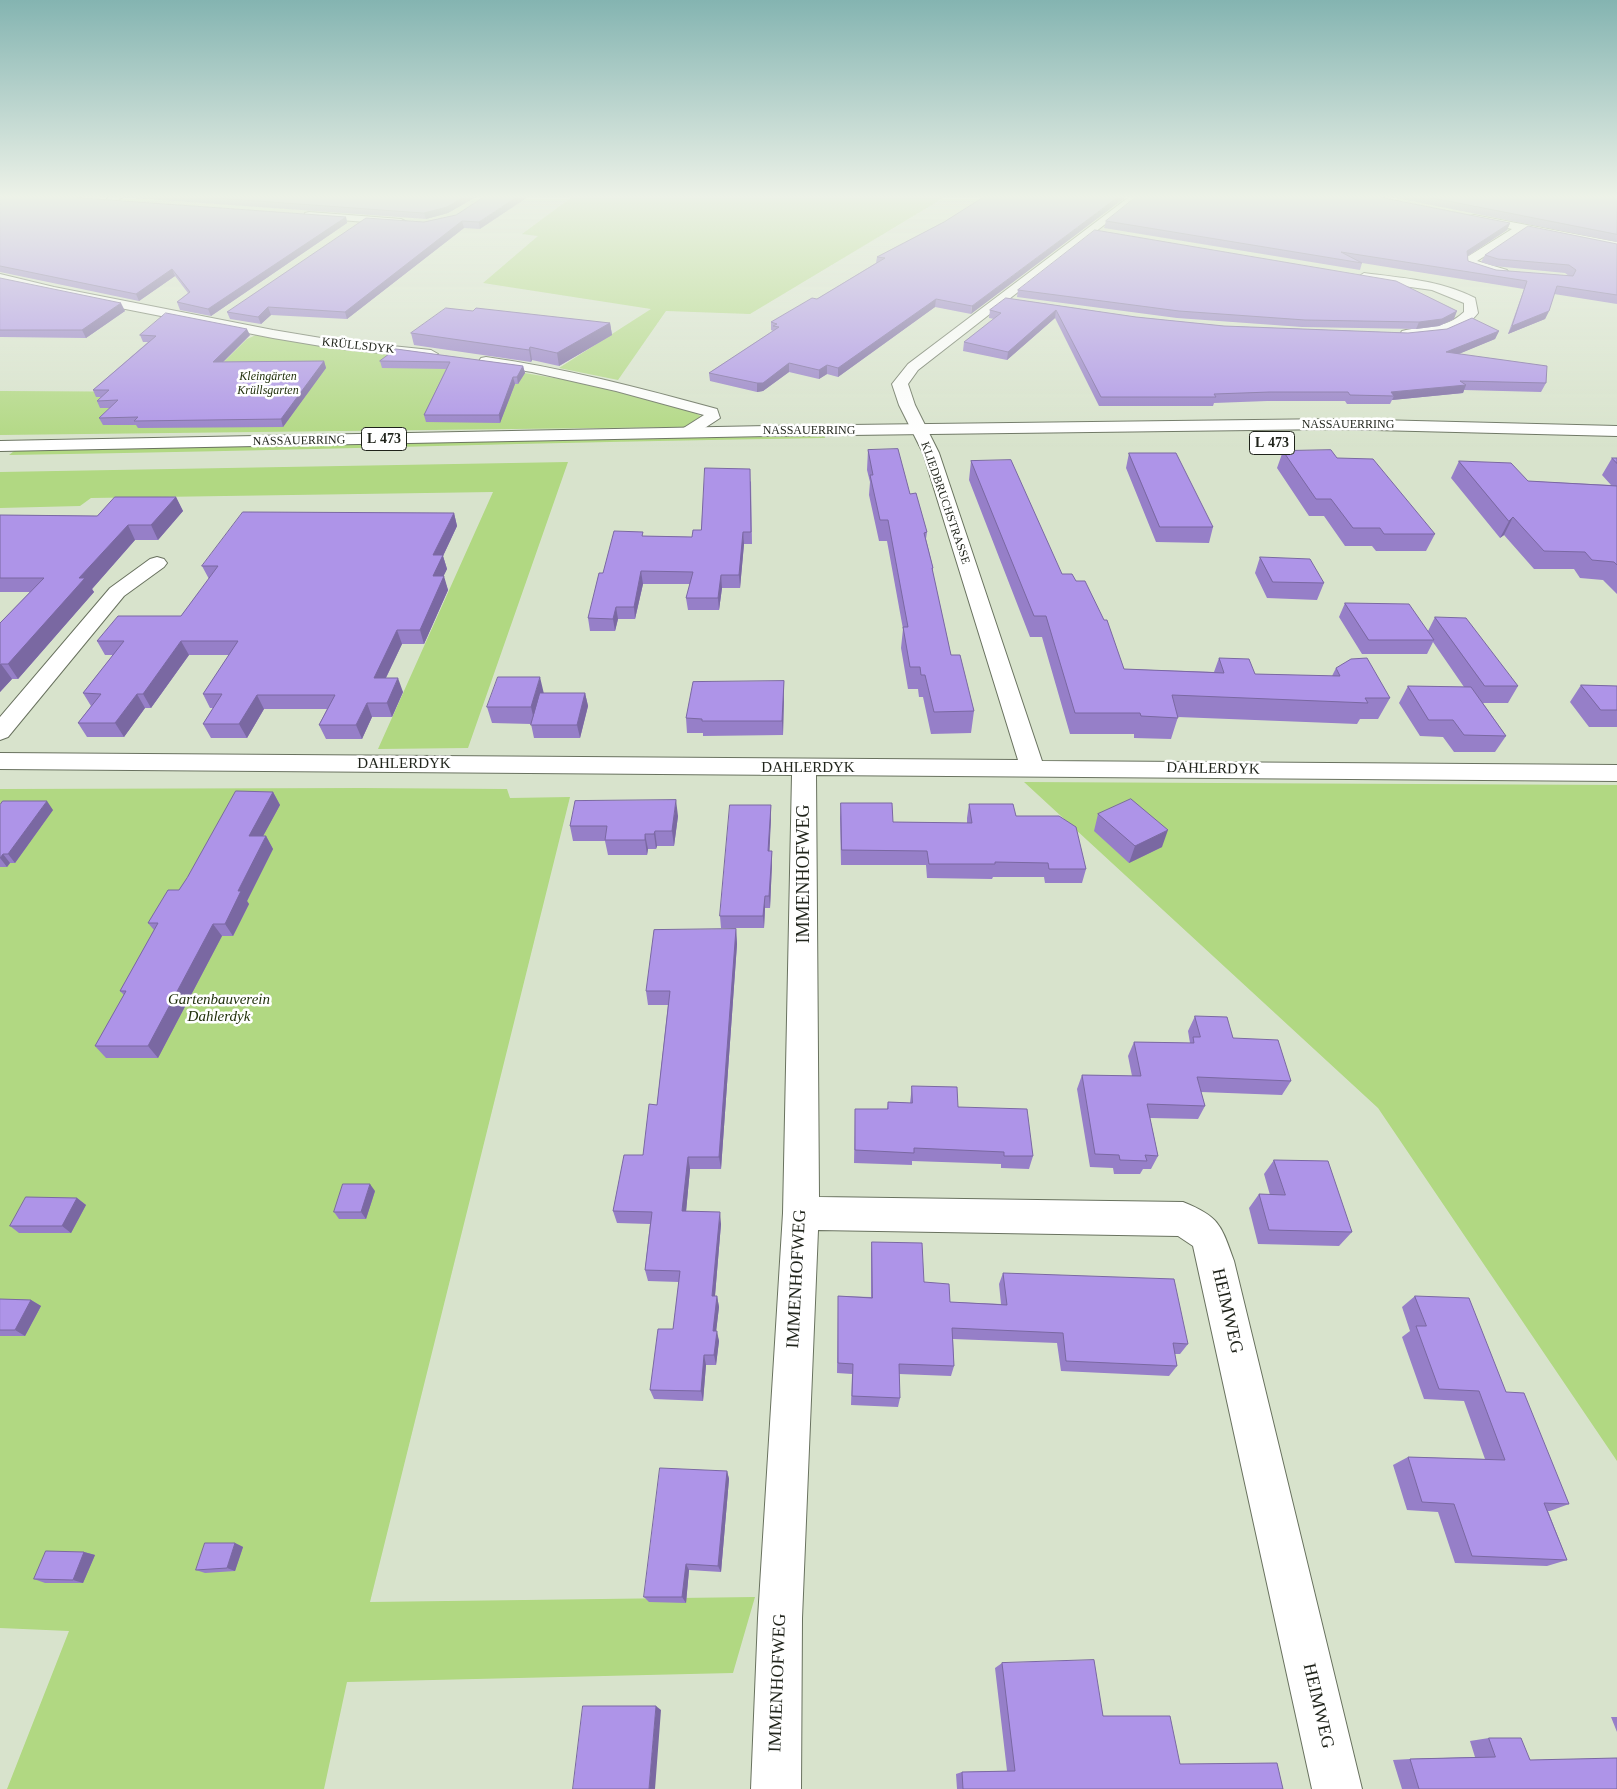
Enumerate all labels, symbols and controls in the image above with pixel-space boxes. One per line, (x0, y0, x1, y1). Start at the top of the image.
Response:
street label: KRÜLLSDYK (321, 335, 395, 357)
park label: Kleingärten Krüllsgarten (237, 370, 299, 398)
street label: NASSAUERRING (1302, 418, 1394, 432)
street label: NASSAUERRING (763, 424, 855, 438)
road number: L 473 (362, 428, 406, 450)
road number: L 473 (1250, 432, 1294, 454)
street label: NASSAUERRING (253, 433, 345, 449)
street label: KLIEDBRUCHSTRASSE (917, 440, 973, 566)
street label: DAHLERDYK (357, 755, 451, 773)
street label: DAHLERDYK (761, 759, 855, 777)
street label: DAHLERDYK (1166, 759, 1260, 779)
street label: IMMENHOFWEG (793, 805, 815, 943)
park label: Gartenbauverein Dahlerdyk (168, 991, 270, 1026)
street label: IMMENHOFWEG (783, 1209, 811, 1349)
street label: HEIMWEG (1207, 1266, 1247, 1356)
street label: IMMENHOFWEG (765, 1613, 791, 1753)
street label: HEIMWEG (1298, 1661, 1338, 1751)

